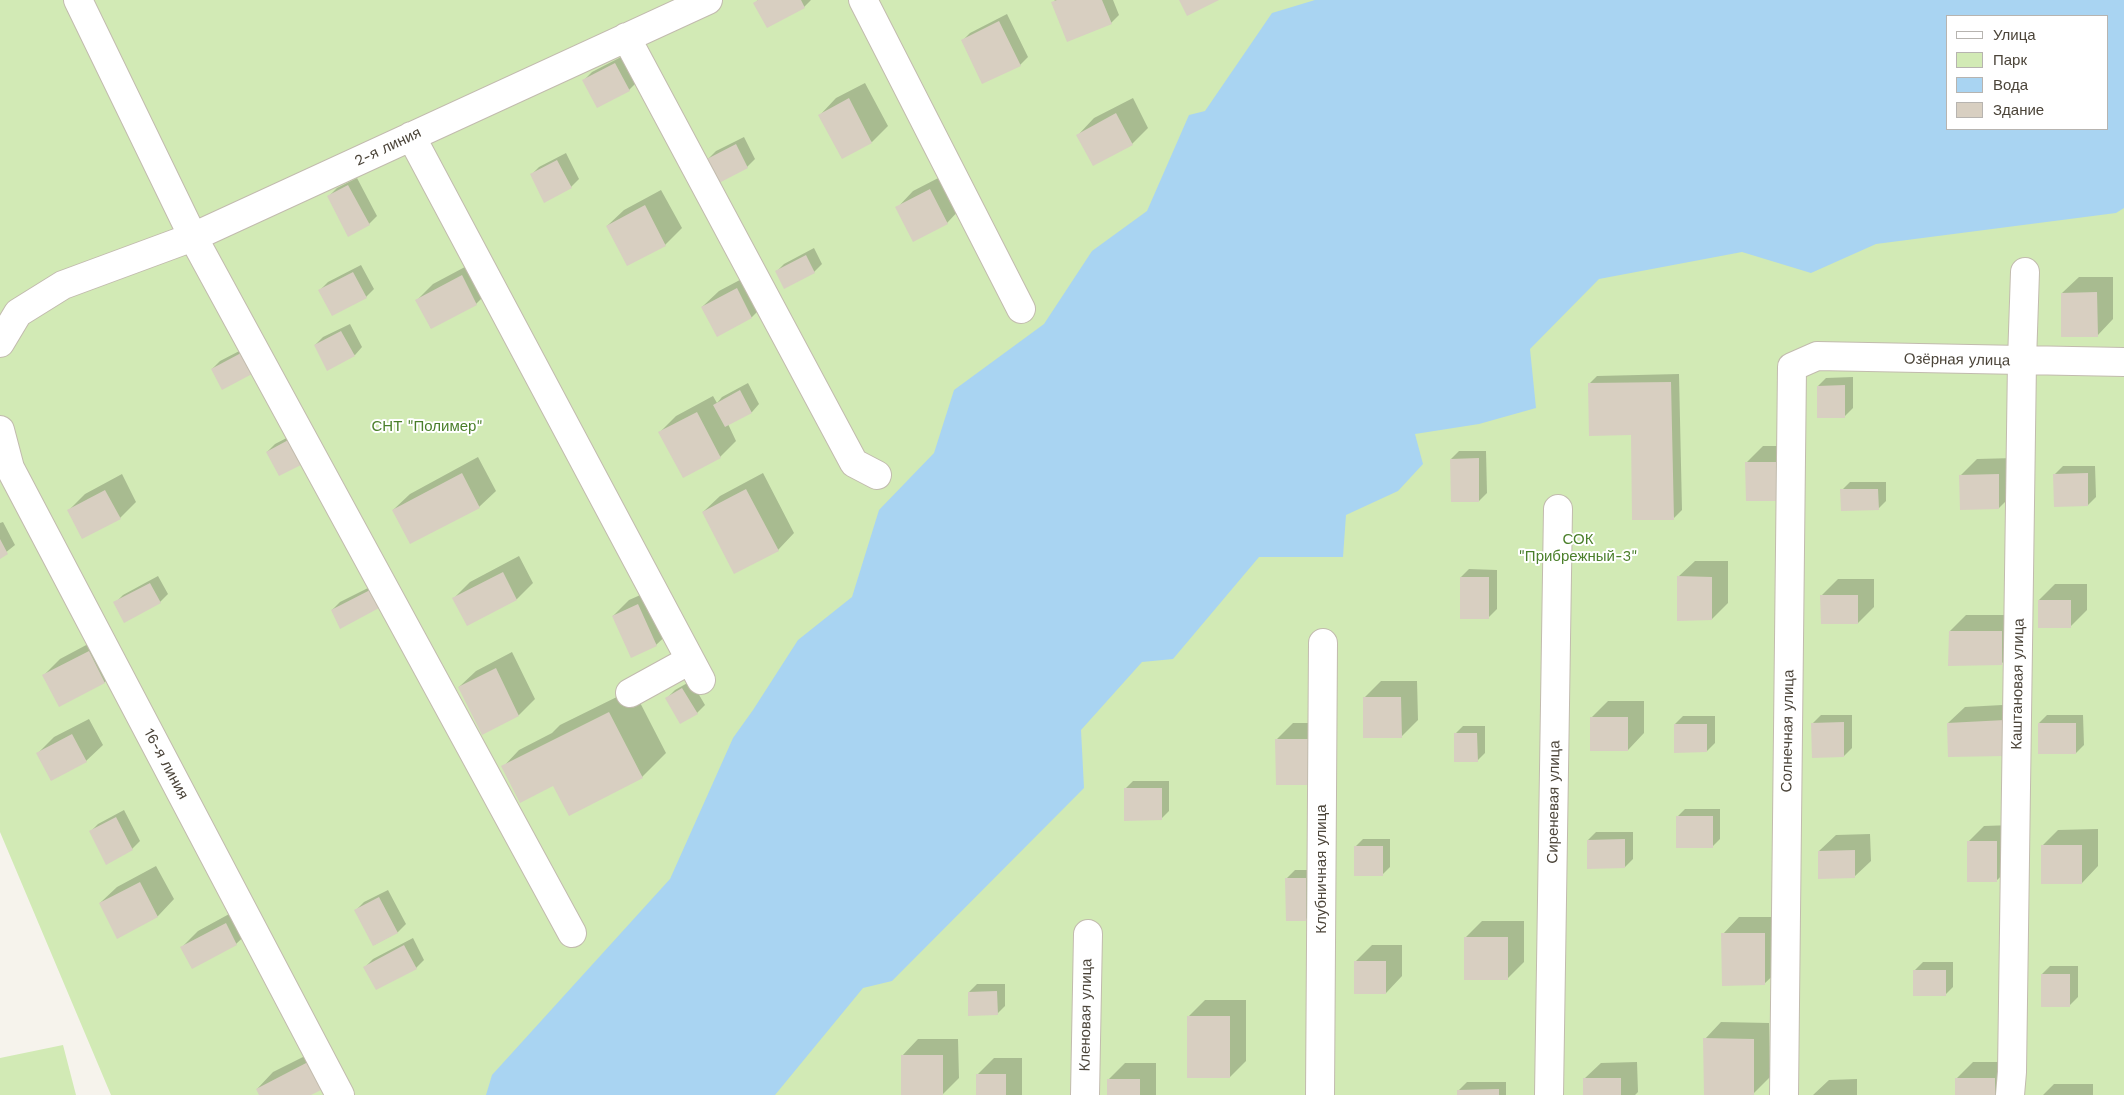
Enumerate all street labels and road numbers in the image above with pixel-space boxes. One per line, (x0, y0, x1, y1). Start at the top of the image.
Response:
street label: 2-я линия (352, 124, 424, 170)
street label: Озёрная улица (1904, 350, 2010, 370)
street label: Каштановая улица (2008, 618, 2028, 750)
street label: Солнечная улица (1778, 670, 1798, 792)
street label: 16-я линия (140, 725, 192, 803)
street label: Сиреневая улица (1544, 740, 1564, 864)
street label: Клубничная улица (1313, 804, 1331, 934)
street label: Кленовая улица (1076, 958, 1096, 1072)

